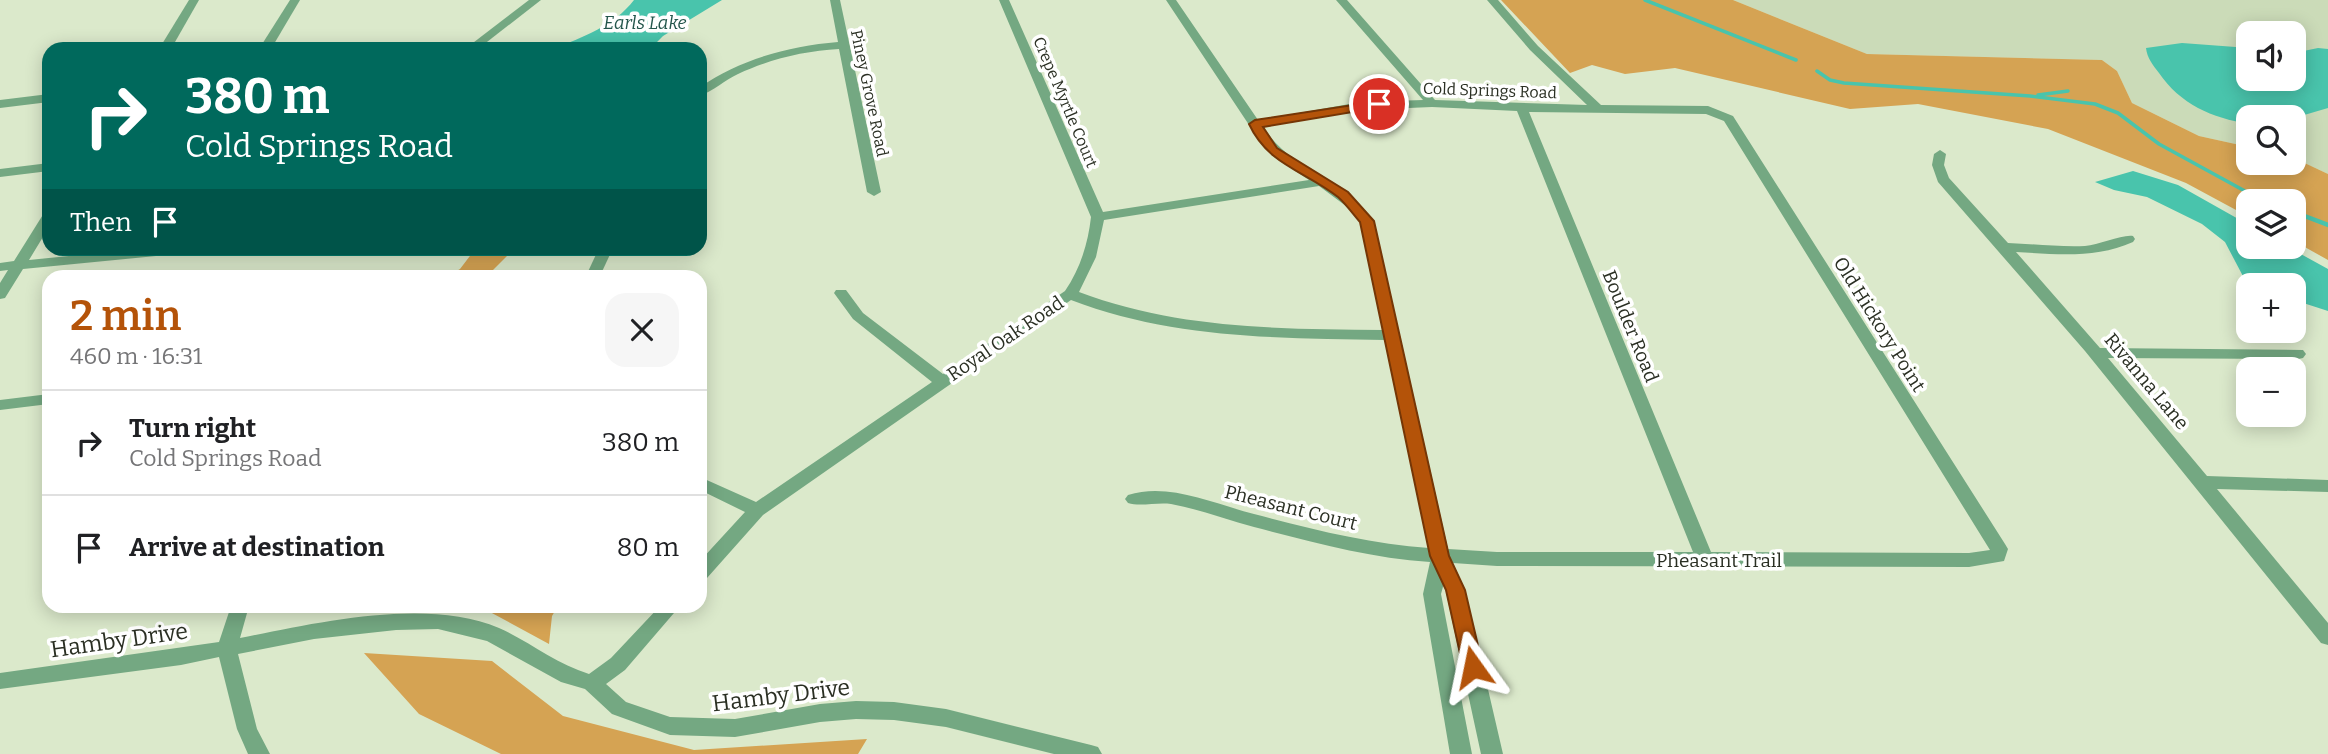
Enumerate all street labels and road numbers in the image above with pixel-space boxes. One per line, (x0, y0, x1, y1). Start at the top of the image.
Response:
street label: Piney Grove Road (847, 28, 892, 159)
street label: Crepe Myrtle Court (1029, 34, 1102, 171)
street label: Cold Springs Road (1423, 79, 1558, 102)
street label: Old Hickory Point (1829, 253, 1930, 396)
street label: Boulder Road (1598, 267, 1663, 386)
street label: Royal Oak Road (943, 291, 1068, 386)
street label: Rivanna Lane (2100, 328, 2194, 434)
street label: Pheasant Court (1222, 480, 1360, 535)
street label: Pheasant Trail (1656, 549, 1782, 572)
street label: Hamby Drive (48, 616, 190, 664)
street label: Hamby Drive (710, 673, 852, 717)

